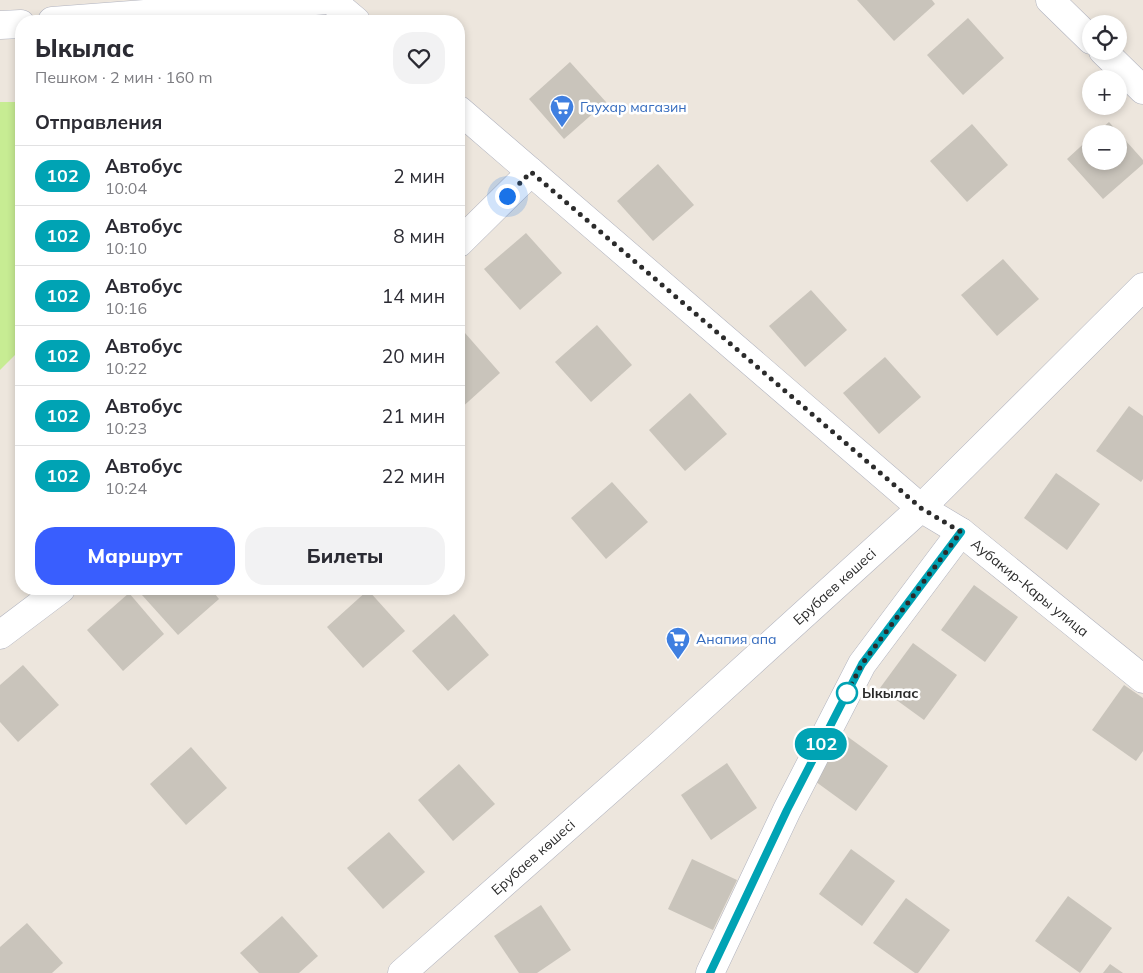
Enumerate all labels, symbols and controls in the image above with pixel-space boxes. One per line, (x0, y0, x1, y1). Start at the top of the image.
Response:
map controls (1082, 15, 1127, 170)
button: locate (1082, 15, 1127, 60)
button: heart (393, 32, 445, 84)
text: Ыкылас (35, 33, 134, 63)
text: Пешком · 2 мин · 160 m (35, 67, 213, 87)
button: + (1082, 70, 1127, 115)
supermarket icon: Гаухар магазин (549, 94, 575, 128)
place label: Гаухар магазин (580, 98, 687, 116)
text: Отправления (35, 110, 162, 134)
button: − (1082, 125, 1127, 170)
text: Автобус (105, 154, 183, 178)
text: 102 (46, 164, 79, 187)
text: 2 мин (393, 164, 445, 188)
text: 10:04 (105, 178, 147, 198)
your location (495, 184, 520, 209)
text: Автобус (105, 214, 183, 238)
text: 102 (46, 224, 79, 247)
text: 8 мин (393, 224, 445, 248)
text: 10:10 (105, 238, 147, 258)
text: Автобус (105, 274, 183, 298)
text: 102 (46, 284, 79, 307)
text: 14 мин (382, 284, 445, 308)
text: 10:16 (105, 298, 147, 318)
text: Автобус (105, 334, 183, 358)
text: 102 (46, 344, 79, 367)
text: 20 мин (382, 344, 445, 368)
text: 10:22 (105, 358, 147, 378)
text: Автобус (105, 394, 183, 418)
text: 102 (46, 404, 79, 427)
text: 21 мин (382, 404, 445, 428)
text: 10:23 (105, 418, 147, 438)
text: Автобус (105, 454, 183, 478)
text: 102 (46, 464, 79, 487)
text: 22 мин (382, 464, 445, 488)
text: 10:24 (105, 478, 147, 498)
button: Маршрут (35, 527, 235, 585)
button: Билеты (245, 527, 445, 585)
street label: Аубакир-Кары улица (967, 535, 1092, 641)
street label: Ерубаев көшесі (789, 544, 880, 629)
supermarket icon: Анапия апа (665, 626, 691, 660)
place label: Анапия апа (696, 630, 777, 648)
marker: Ыкылас (836, 682, 858, 704)
place label: Ыкылас (862, 684, 919, 702)
line badge: 102 (792, 728, 850, 760)
text: 102 (805, 732, 837, 755)
street label: Ерубаев көшесі (488, 815, 579, 899)

